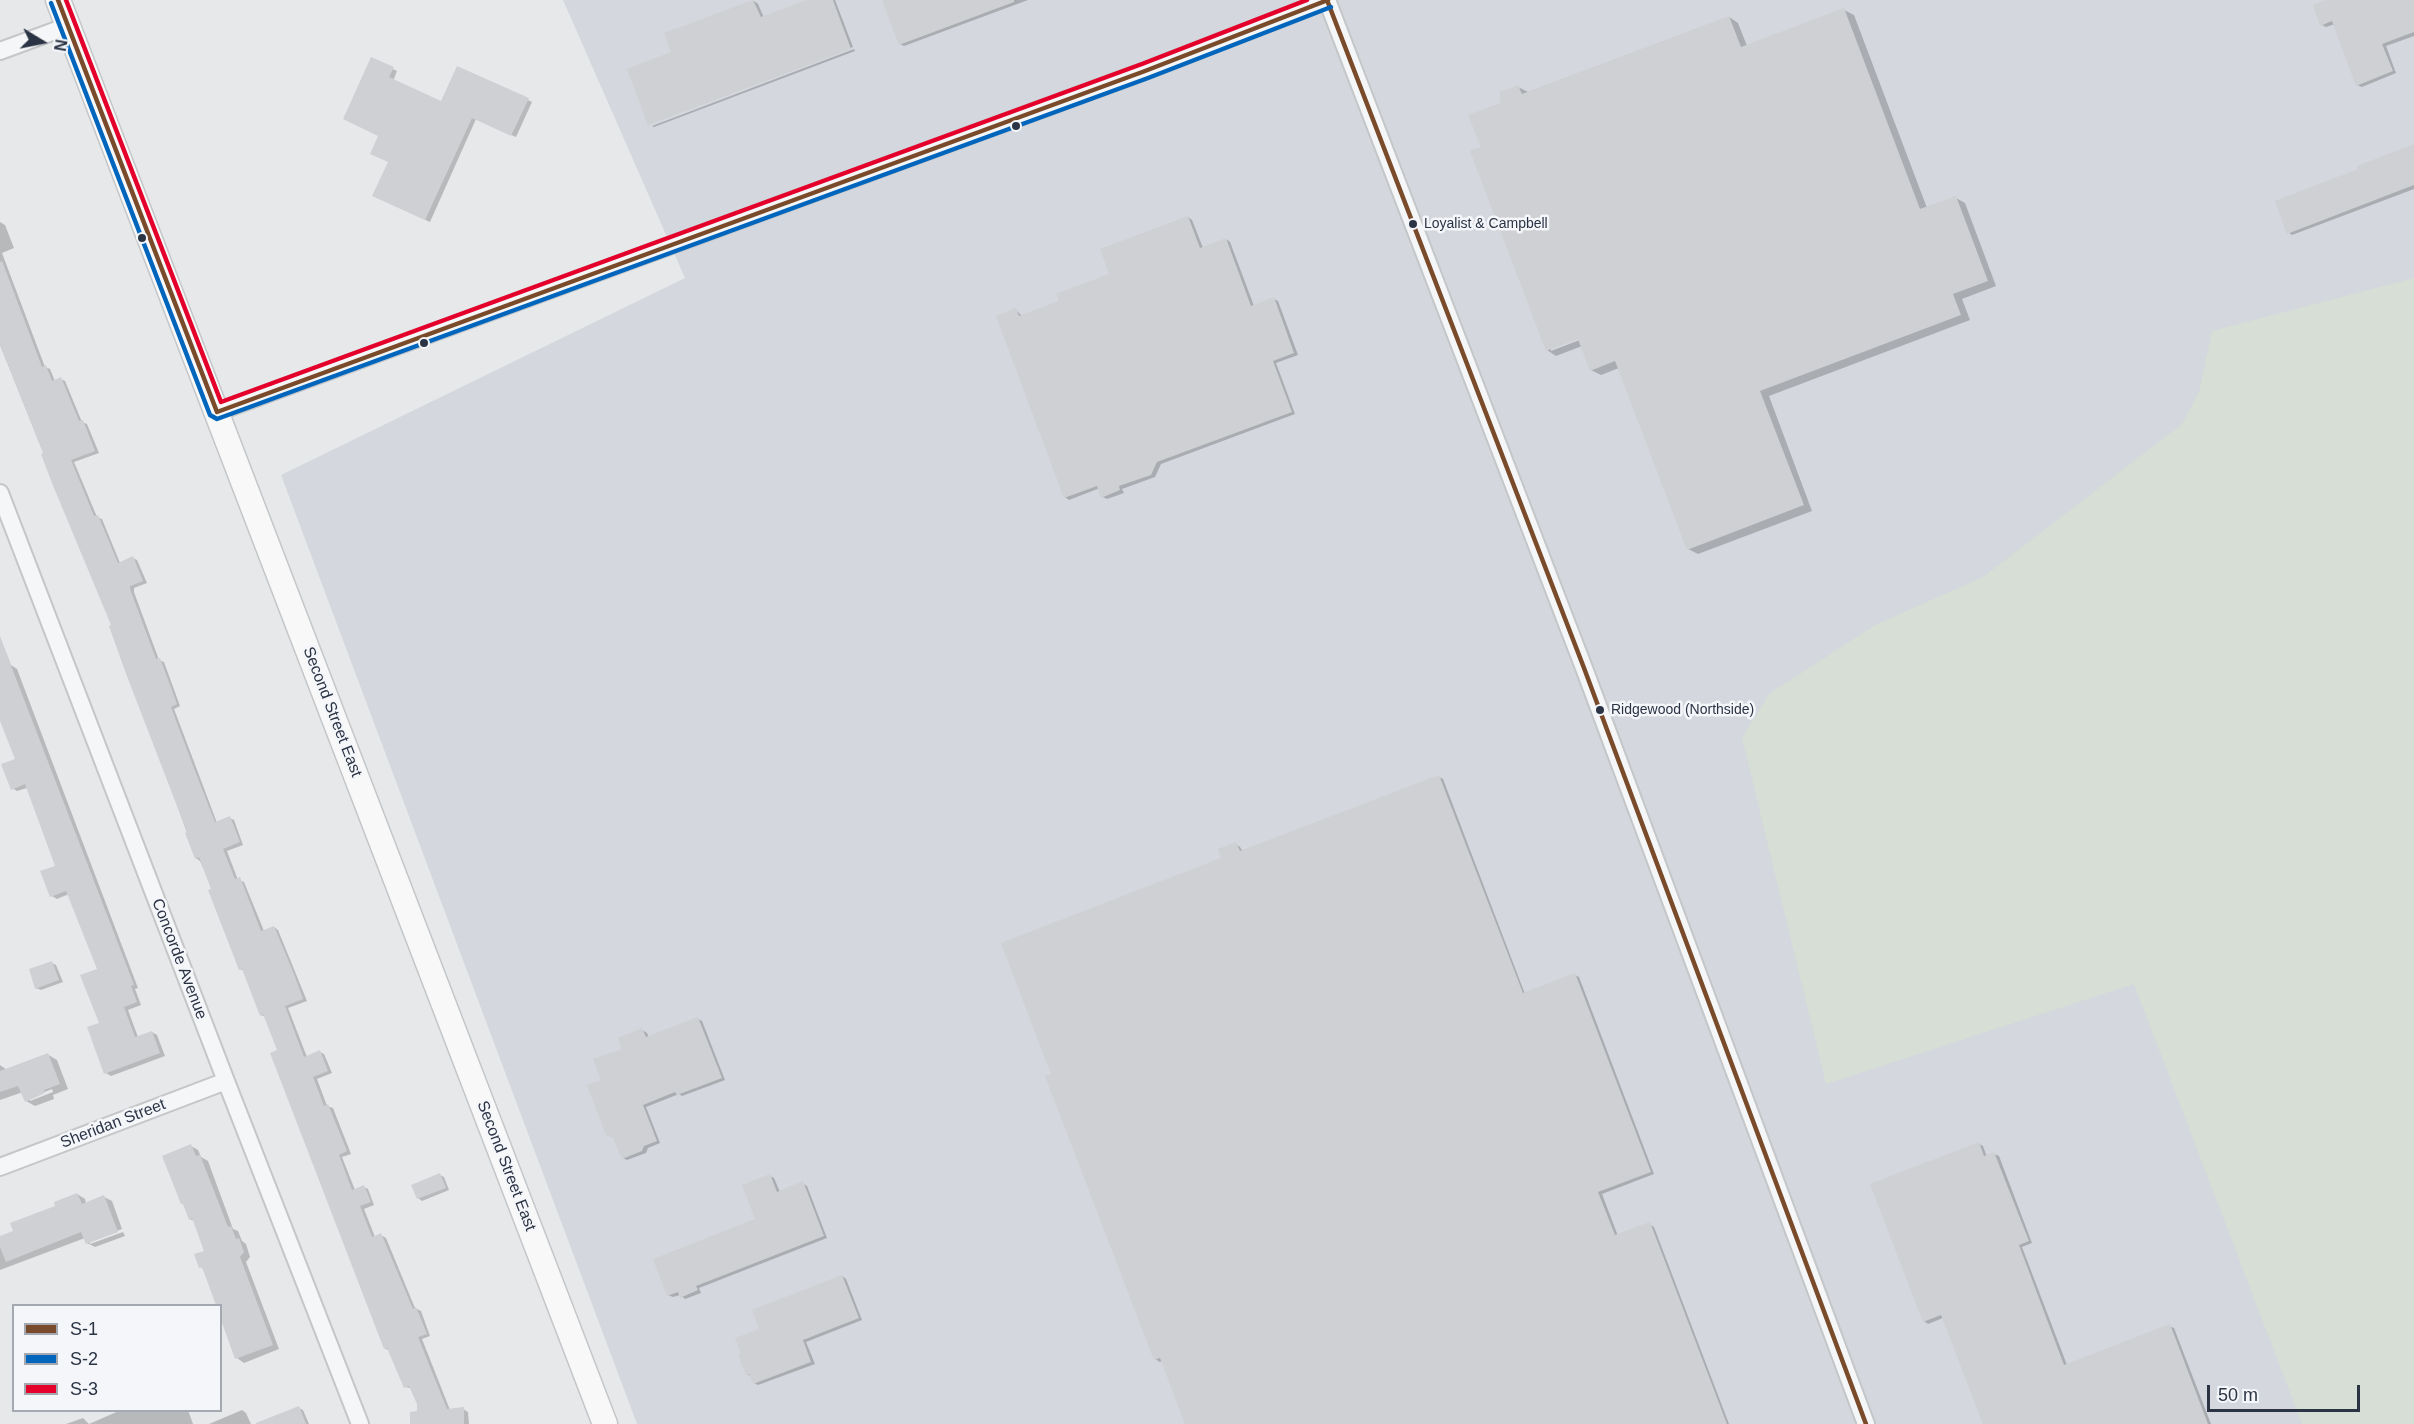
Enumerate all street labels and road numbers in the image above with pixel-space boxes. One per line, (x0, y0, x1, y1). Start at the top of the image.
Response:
street label: Second Street East (298, 644, 366, 780)
street label: Concorde Avenue (147, 896, 211, 1022)
street label: Sheridan Street (58, 1095, 168, 1153)
street label: Second Street East (472, 1098, 540, 1234)

